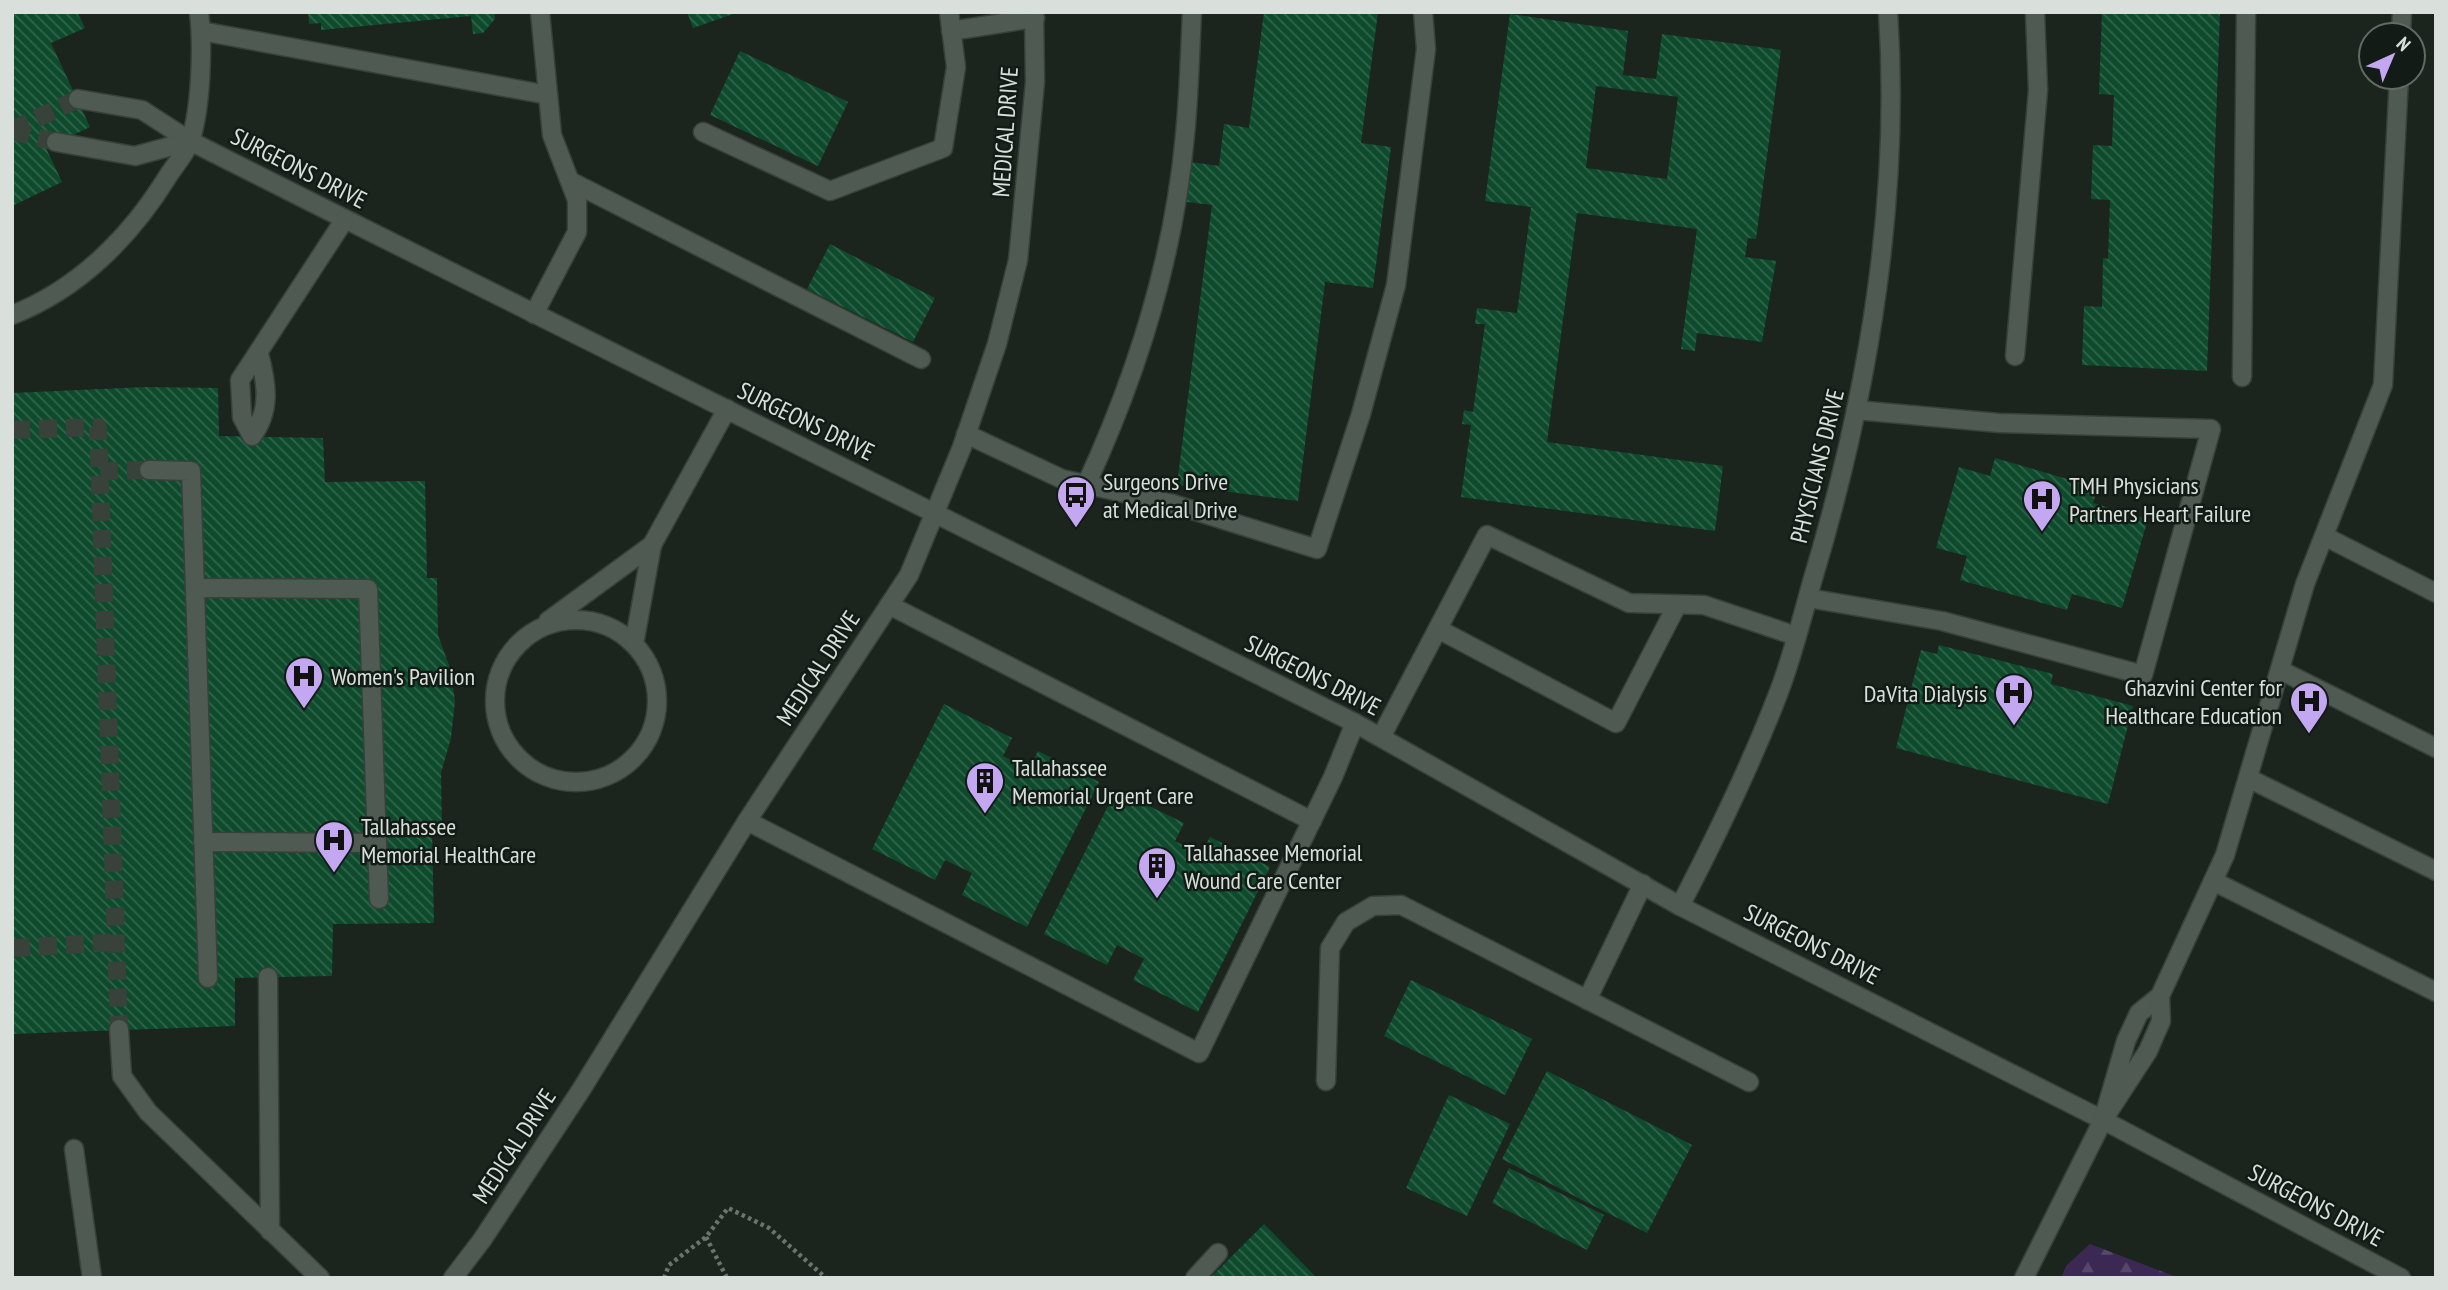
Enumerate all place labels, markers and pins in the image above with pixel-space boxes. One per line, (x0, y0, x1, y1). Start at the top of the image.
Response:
place label: Surgeons Drive at Medical Drive (1103, 466, 1238, 525)
place label: TMH Physicians Partners Heart Failure (2069, 470, 2251, 529)
bus stop icon: Surgeons Drive at Medical Drive (1055, 474, 1097, 529)
hospital icon: TMH Physicians Partners Heart Failure (2021, 478, 2063, 533)
hospital icon: Women's Pavilion (283, 655, 325, 710)
place label: Women's Pavilion (331, 661, 475, 692)
hospital icon: DaVita Dialysis (1993, 672, 2035, 727)
place label: Ghazvini Center for Healthcare Education (2105, 672, 2282, 731)
place label: DaVita Dialysis (1864, 678, 1987, 709)
hospital icon: Ghazvini Center for Healthcare Education (2288, 680, 2330, 735)
place label: Tallahassee Memorial Urgent Care (1012, 752, 1194, 811)
building icon: Tallahassee Memorial Urgent Care (964, 760, 1006, 815)
place label: Tallahassee Memorial HealthCare (361, 811, 536, 870)
hospital icon: Tallahassee Memorial HealthCare (313, 819, 355, 874)
place label: Tallahassee Memorial Wound Care Center (1184, 837, 1363, 896)
building icon: Tallahassee Memorial Wound Care Center (1136, 845, 1178, 900)

